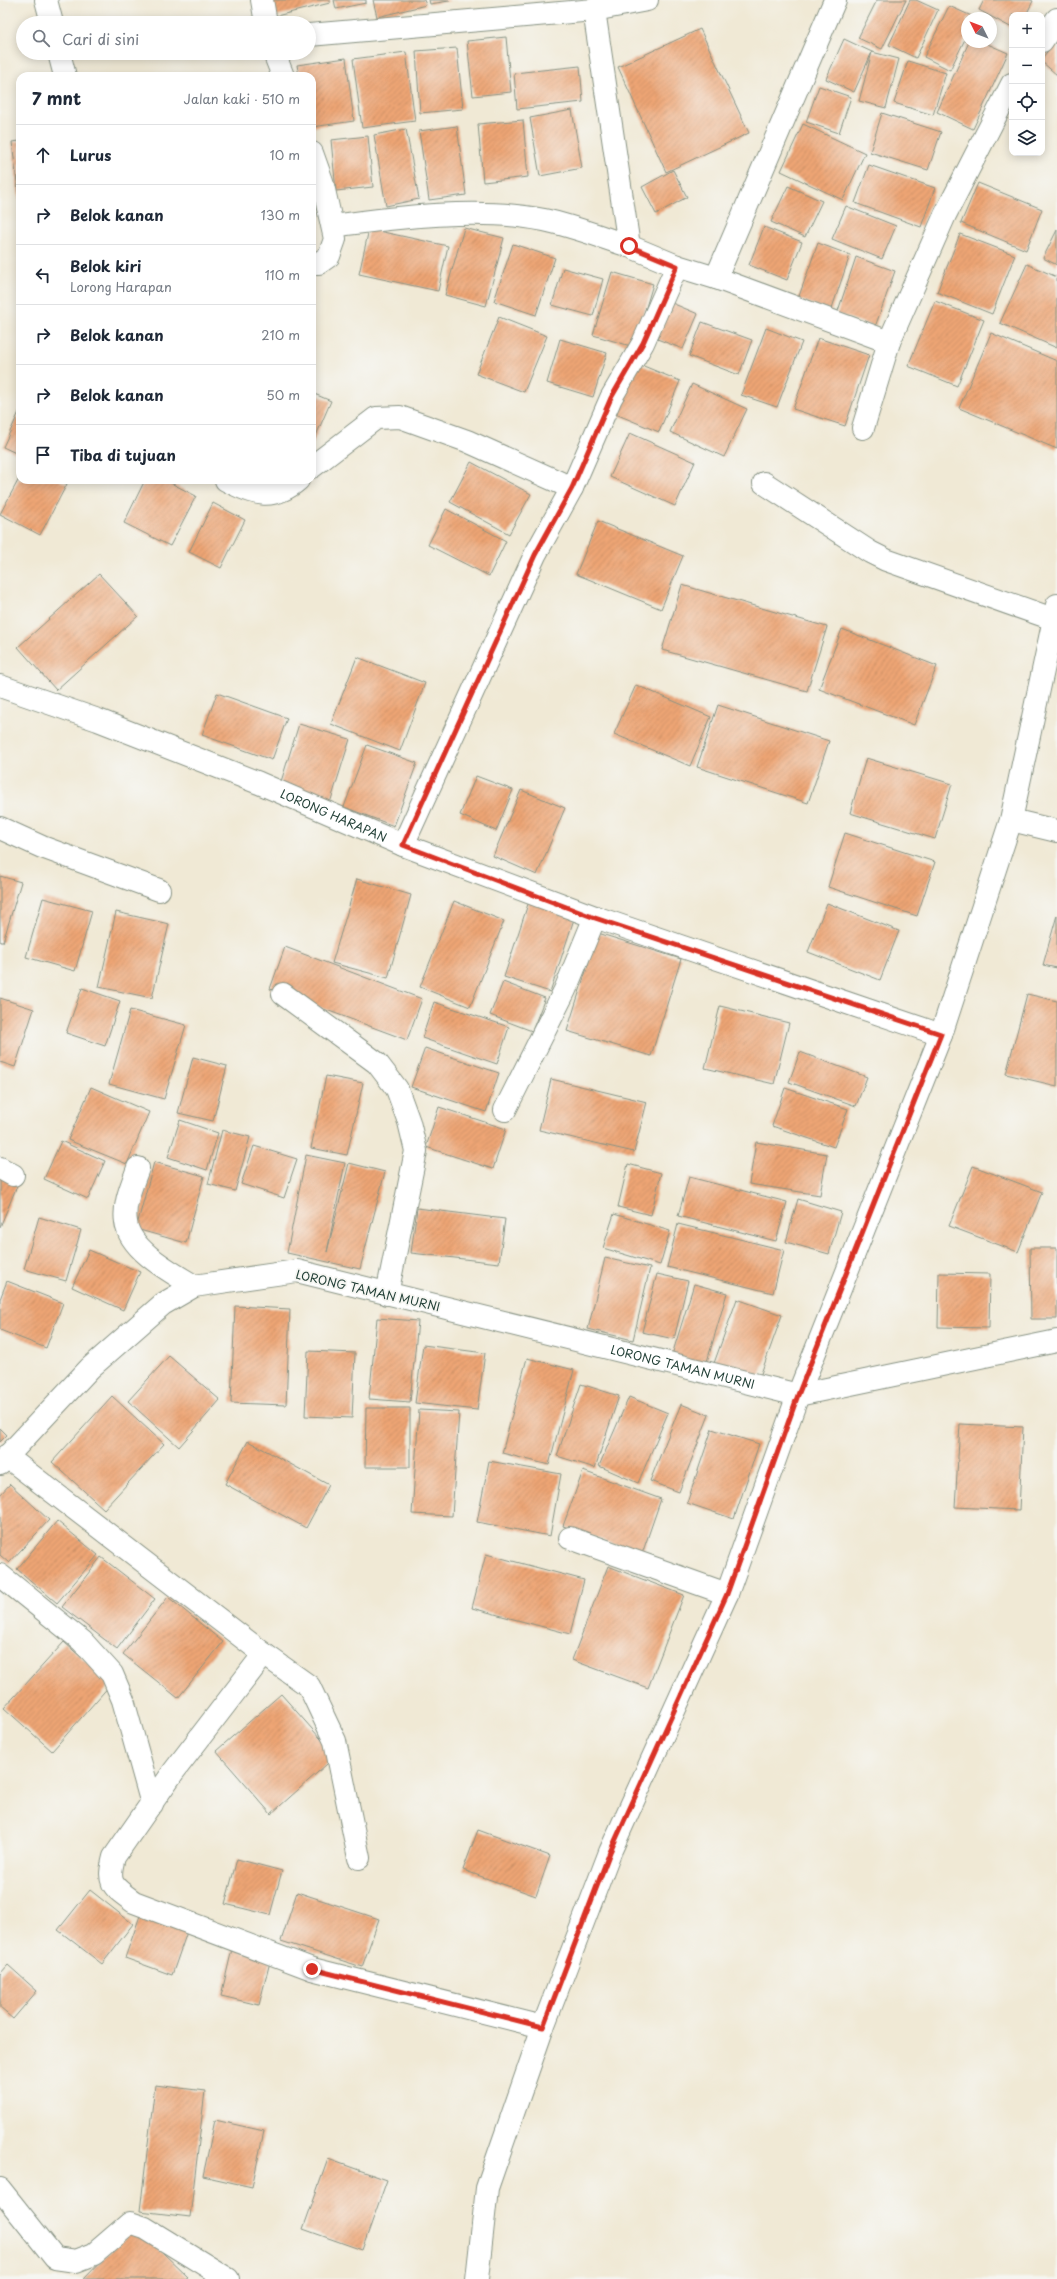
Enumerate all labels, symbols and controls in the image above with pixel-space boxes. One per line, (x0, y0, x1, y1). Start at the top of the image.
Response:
north arrow (961, 12, 997, 48)
map controls (1009, 12, 1045, 156)
button: + (1009, 12, 1045, 48)
search box (16, 16, 316, 60)
icon: search (30, 27, 52, 49)
text: Cari di sini (62, 27, 139, 50)
button: − (1009, 48, 1045, 84)
button: locate (1009, 84, 1045, 120)
text: 7 mnt (32, 85, 81, 111)
text: Jalan kaki · 510 m (184, 89, 300, 108)
button: layers (1009, 120, 1045, 156)
text: Lurus (70, 143, 111, 166)
icon: ahead (32, 144, 54, 166)
text: 10 m (270, 145, 300, 164)
text: Belok kanan (70, 203, 164, 226)
icon: right (32, 204, 54, 226)
text: 130 m (261, 205, 300, 224)
route start (620, 237, 638, 255)
text: Belok kiri (70, 254, 141, 277)
icon: left (32, 264, 54, 286)
text: 110 m (265, 265, 300, 284)
text: Lorong Harapan (70, 277, 172, 296)
text: Belok kanan (70, 323, 164, 346)
icon: right (32, 324, 54, 346)
text: 210 m (261, 325, 300, 344)
text: Belok kanan (70, 383, 164, 406)
icon: right (32, 384, 54, 406)
text: 50 m (266, 385, 300, 404)
text: Tiba di tujuan (70, 443, 176, 466)
icon: arrive (32, 444, 54, 466)
street label: LORONG HARAPAN (278, 784, 390, 846)
street label: LORONG TAMAN MURNI (294, 1265, 442, 1315)
street label: LORONG TAMAN MURNI (609, 1340, 757, 1393)
route end (303, 1960, 321, 1978)

